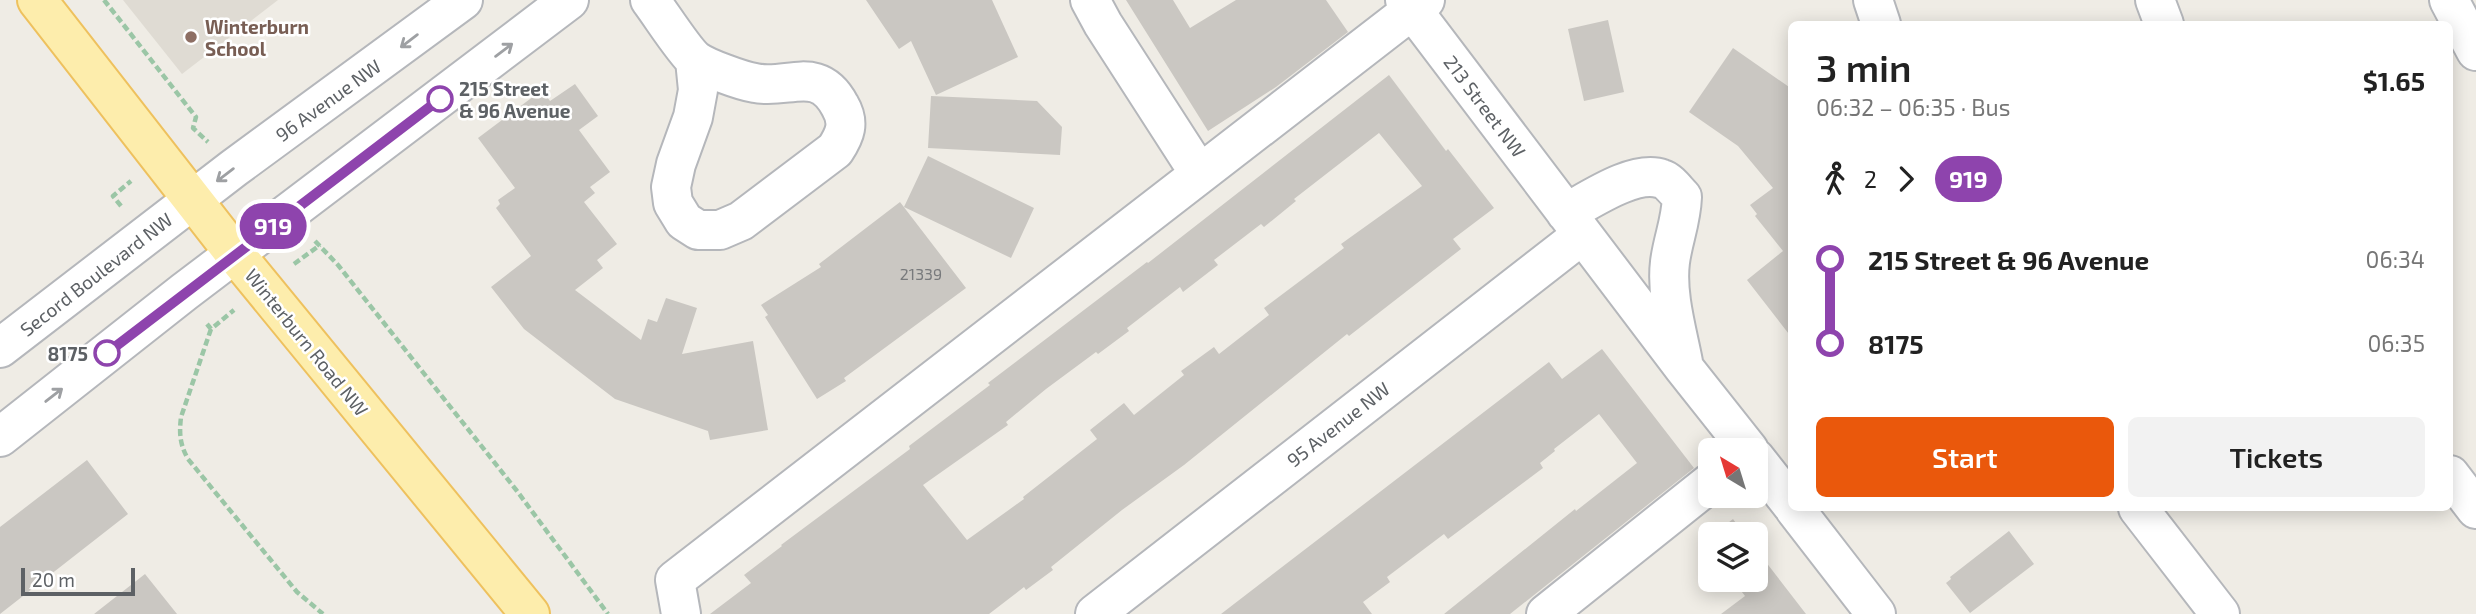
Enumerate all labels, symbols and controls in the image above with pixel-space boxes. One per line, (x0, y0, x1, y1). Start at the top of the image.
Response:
place label: Winterburn School (205, 15, 309, 60)
marker: Winterburn School (183, 29, 199, 45)
one-way arrow (400, 34, 419, 48)
one-way arrow (494, 43, 513, 57)
text: 3 min (1816, 44, 1912, 90)
street label: 213 Street NW (1439, 51, 1531, 161)
street label: 96 Avenue NW (271, 54, 385, 146)
text: $1.65 (2363, 65, 2425, 96)
place label: 215 Street & 96 Avenue (459, 77, 571, 122)
marker: 215 Street & 96 Avenue (427, 86, 453, 112)
text: 06:32 – 06:35 · Bus (1816, 93, 2010, 121)
icon: walk (1816, 160, 1854, 198)
icon: forward (1887, 160, 1925, 198)
text: 919 (1949, 164, 1988, 193)
text: 2 (1864, 165, 1877, 193)
one-way arrow (216, 168, 235, 182)
line badge: 919 (233, 203, 313, 249)
street label: Secord Boulevard NW (15, 207, 177, 341)
text: 919 (254, 211, 292, 240)
text: 215 Street & 96 Avenue (1868, 244, 2149, 275)
text: 06:34 (2366, 245, 2425, 273)
street label: Winterburn Road NW (241, 264, 373, 420)
house number: 21339 (900, 264, 942, 283)
text: 8175 (1868, 328, 1924, 359)
text: 06:35 (2367, 329, 2425, 357)
marker: 8175 (94, 340, 120, 366)
place label: 8175 (47, 342, 88, 365)
street label: 95 Avenue NW (1282, 377, 1394, 471)
one-way arrow (44, 387, 62, 402)
button: Start (1816, 417, 2114, 497)
button: Tickets (2128, 417, 2425, 497)
north arrow (1698, 438, 1768, 508)
map controls (1698, 438, 1768, 592)
button: layers (1698, 522, 1768, 592)
scale bar (21, 565, 135, 597)
text: 20 m (32, 568, 75, 591)

